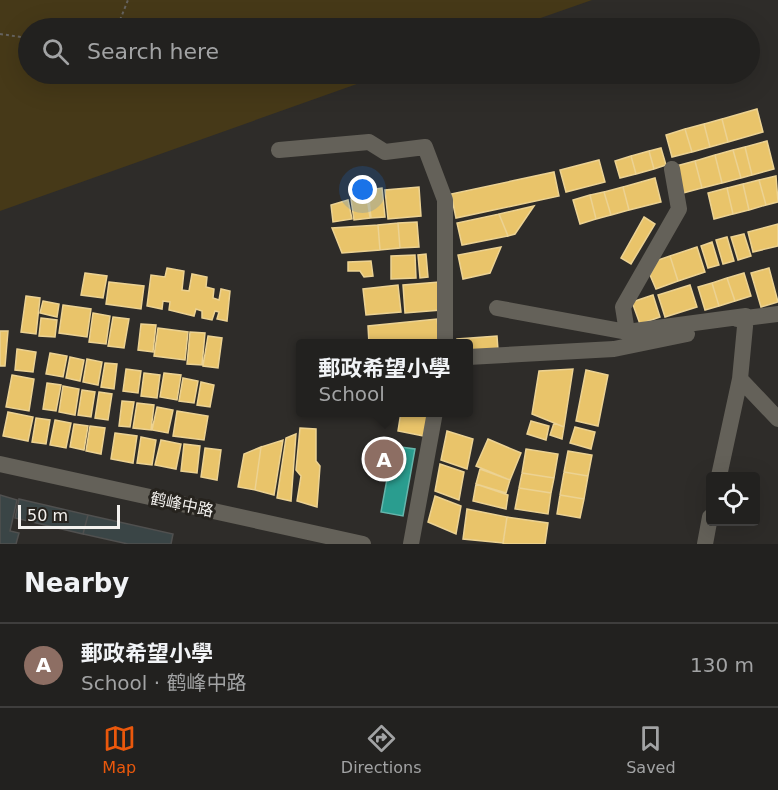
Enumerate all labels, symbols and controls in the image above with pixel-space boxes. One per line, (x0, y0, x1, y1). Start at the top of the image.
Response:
search box (18, 18, 760, 84)
icon: search (39, 35, 72, 68)
text: Search here (87, 39, 219, 64)
your location (348, 175, 377, 204)
popup (296, 339, 473, 417)
text: 郵政希望小學 (318, 356, 451, 381)
text: School (318, 382, 385, 406)
pin: A (364, 436, 404, 482)
map controls (706, 472, 760, 526)
button: locate (706, 472, 760, 526)
street label: 鹤峰中路 (149, 489, 215, 520)
scale bar (18, 502, 120, 530)
text: 50 m (27, 506, 68, 525)
text: Nearby (24, 568, 129, 598)
text: 郵政希望小學 (81, 641, 213, 666)
text: A (36, 653, 51, 677)
text: 130 m (690, 653, 754, 677)
text: School · 鹤峰中路 (81, 671, 246, 695)
tab: Map (102, 722, 136, 777)
tab: Directions (341, 722, 421, 777)
tab: Saved (626, 722, 676, 777)

